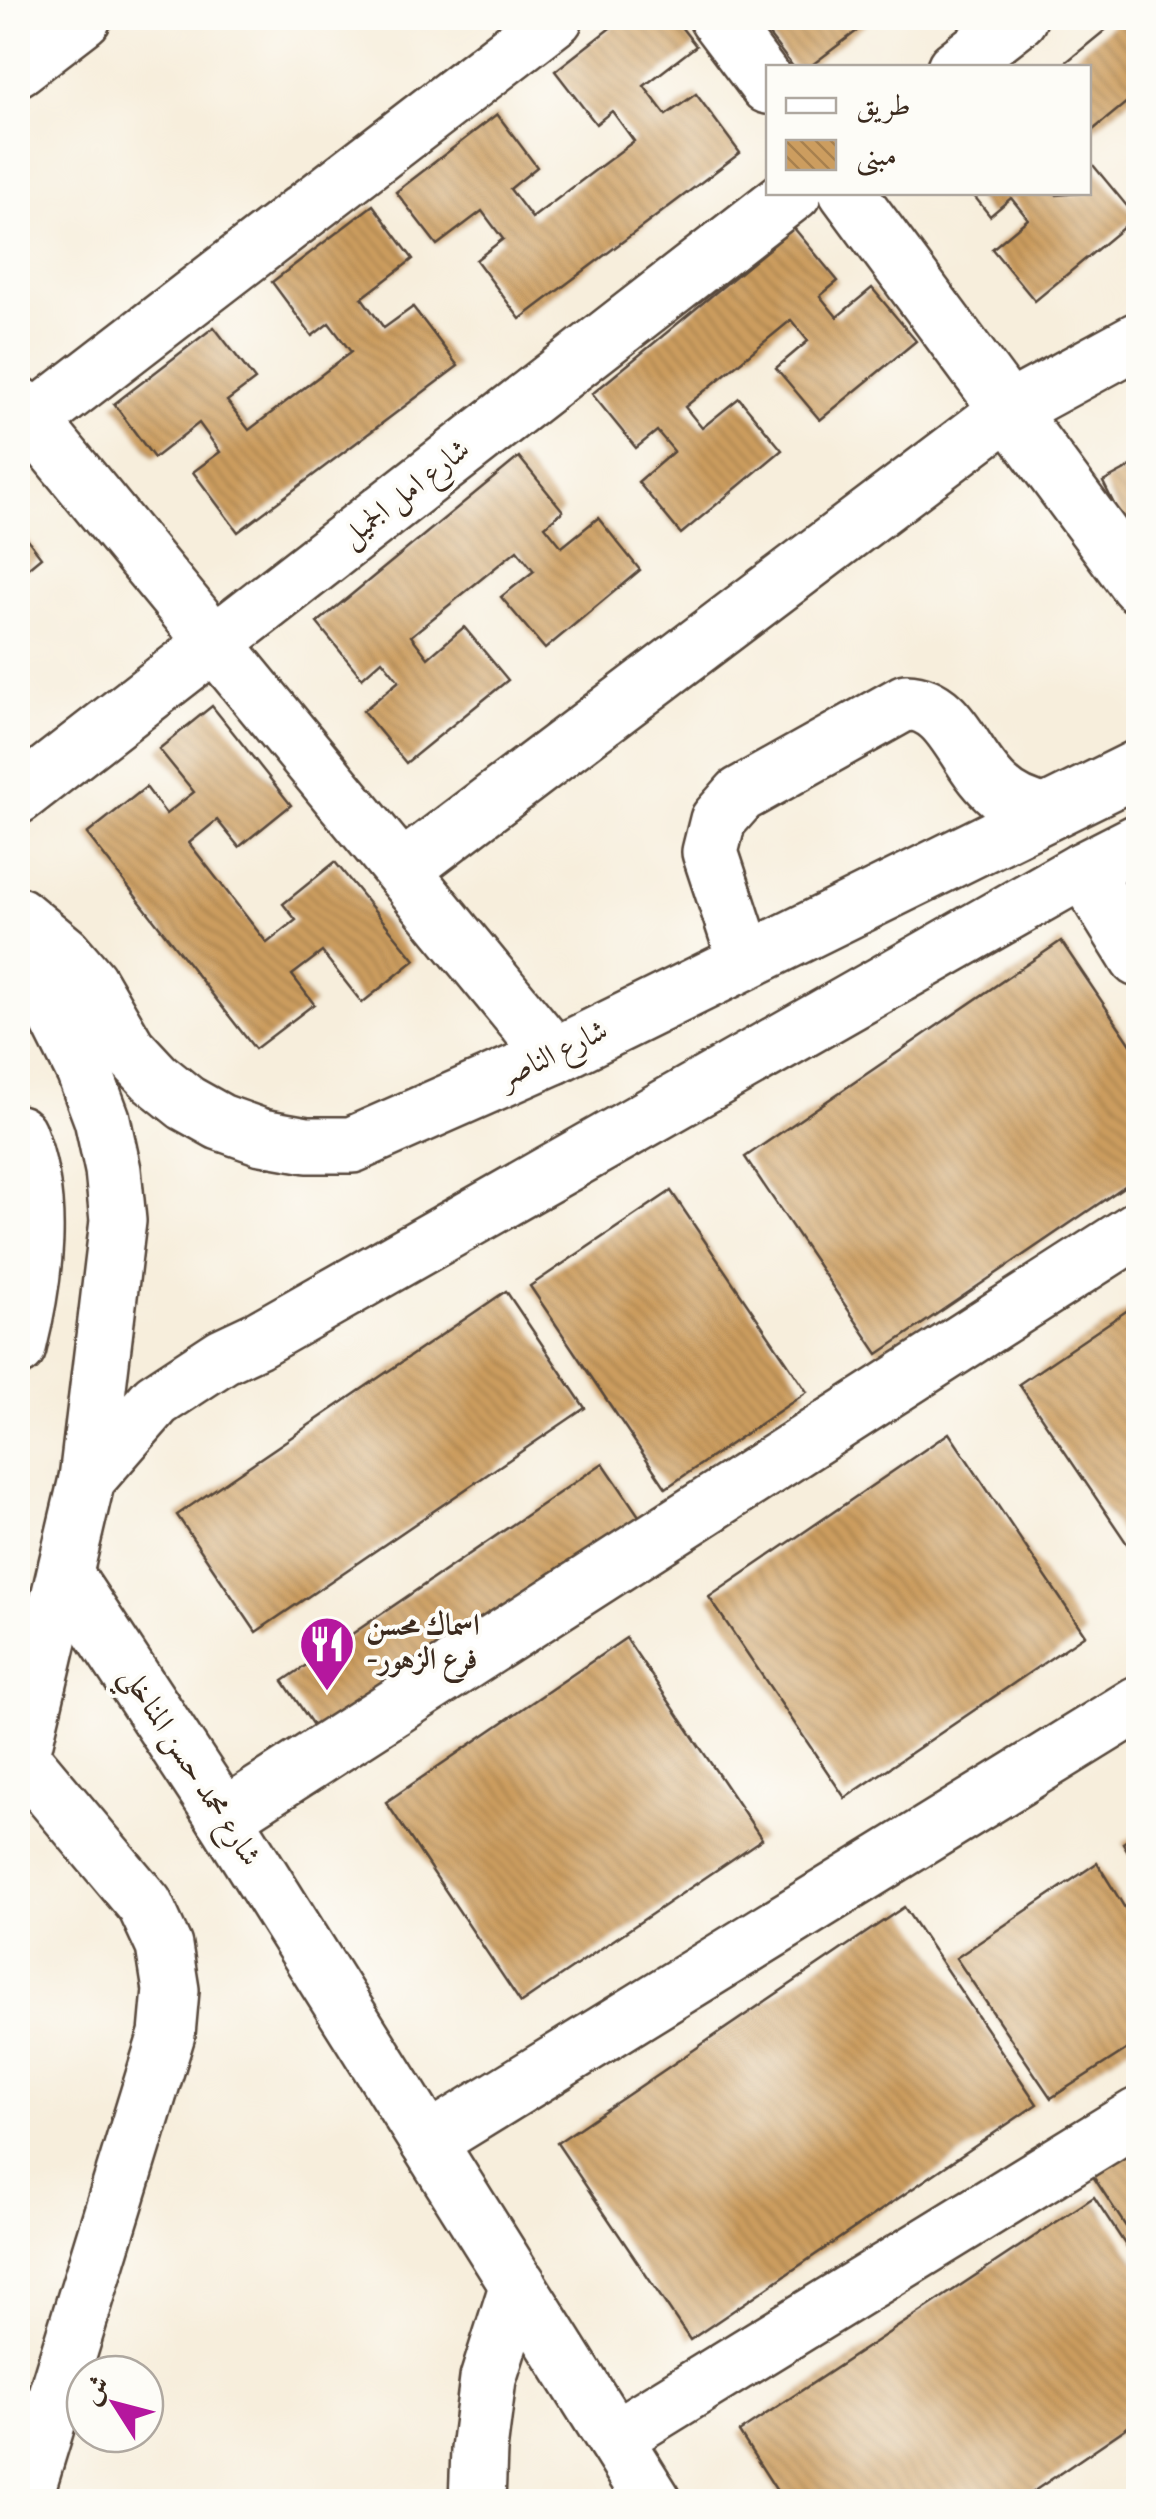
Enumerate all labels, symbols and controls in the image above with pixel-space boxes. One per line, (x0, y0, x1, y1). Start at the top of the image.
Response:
legend (766, 65, 1091, 195)
text: طريق (856, 86, 911, 128)
text: مبنى (856, 136, 897, 178)
street label: شارع امل الجميل (332, 430, 481, 560)
street label: شارع الناصر (490, 1011, 616, 1103)
place label: اسماك محسن -فرع الزهور (366, 1606, 480, 1683)
restaurant icon: اسماك محسن -فرع الزهور (297, 1614, 357, 1693)
street label: شارع محمد حسن المناخلي (105, 1659, 270, 1878)
north arrow (65, 2354, 165, 2454)
text: ش (73, 2368, 121, 2413)

